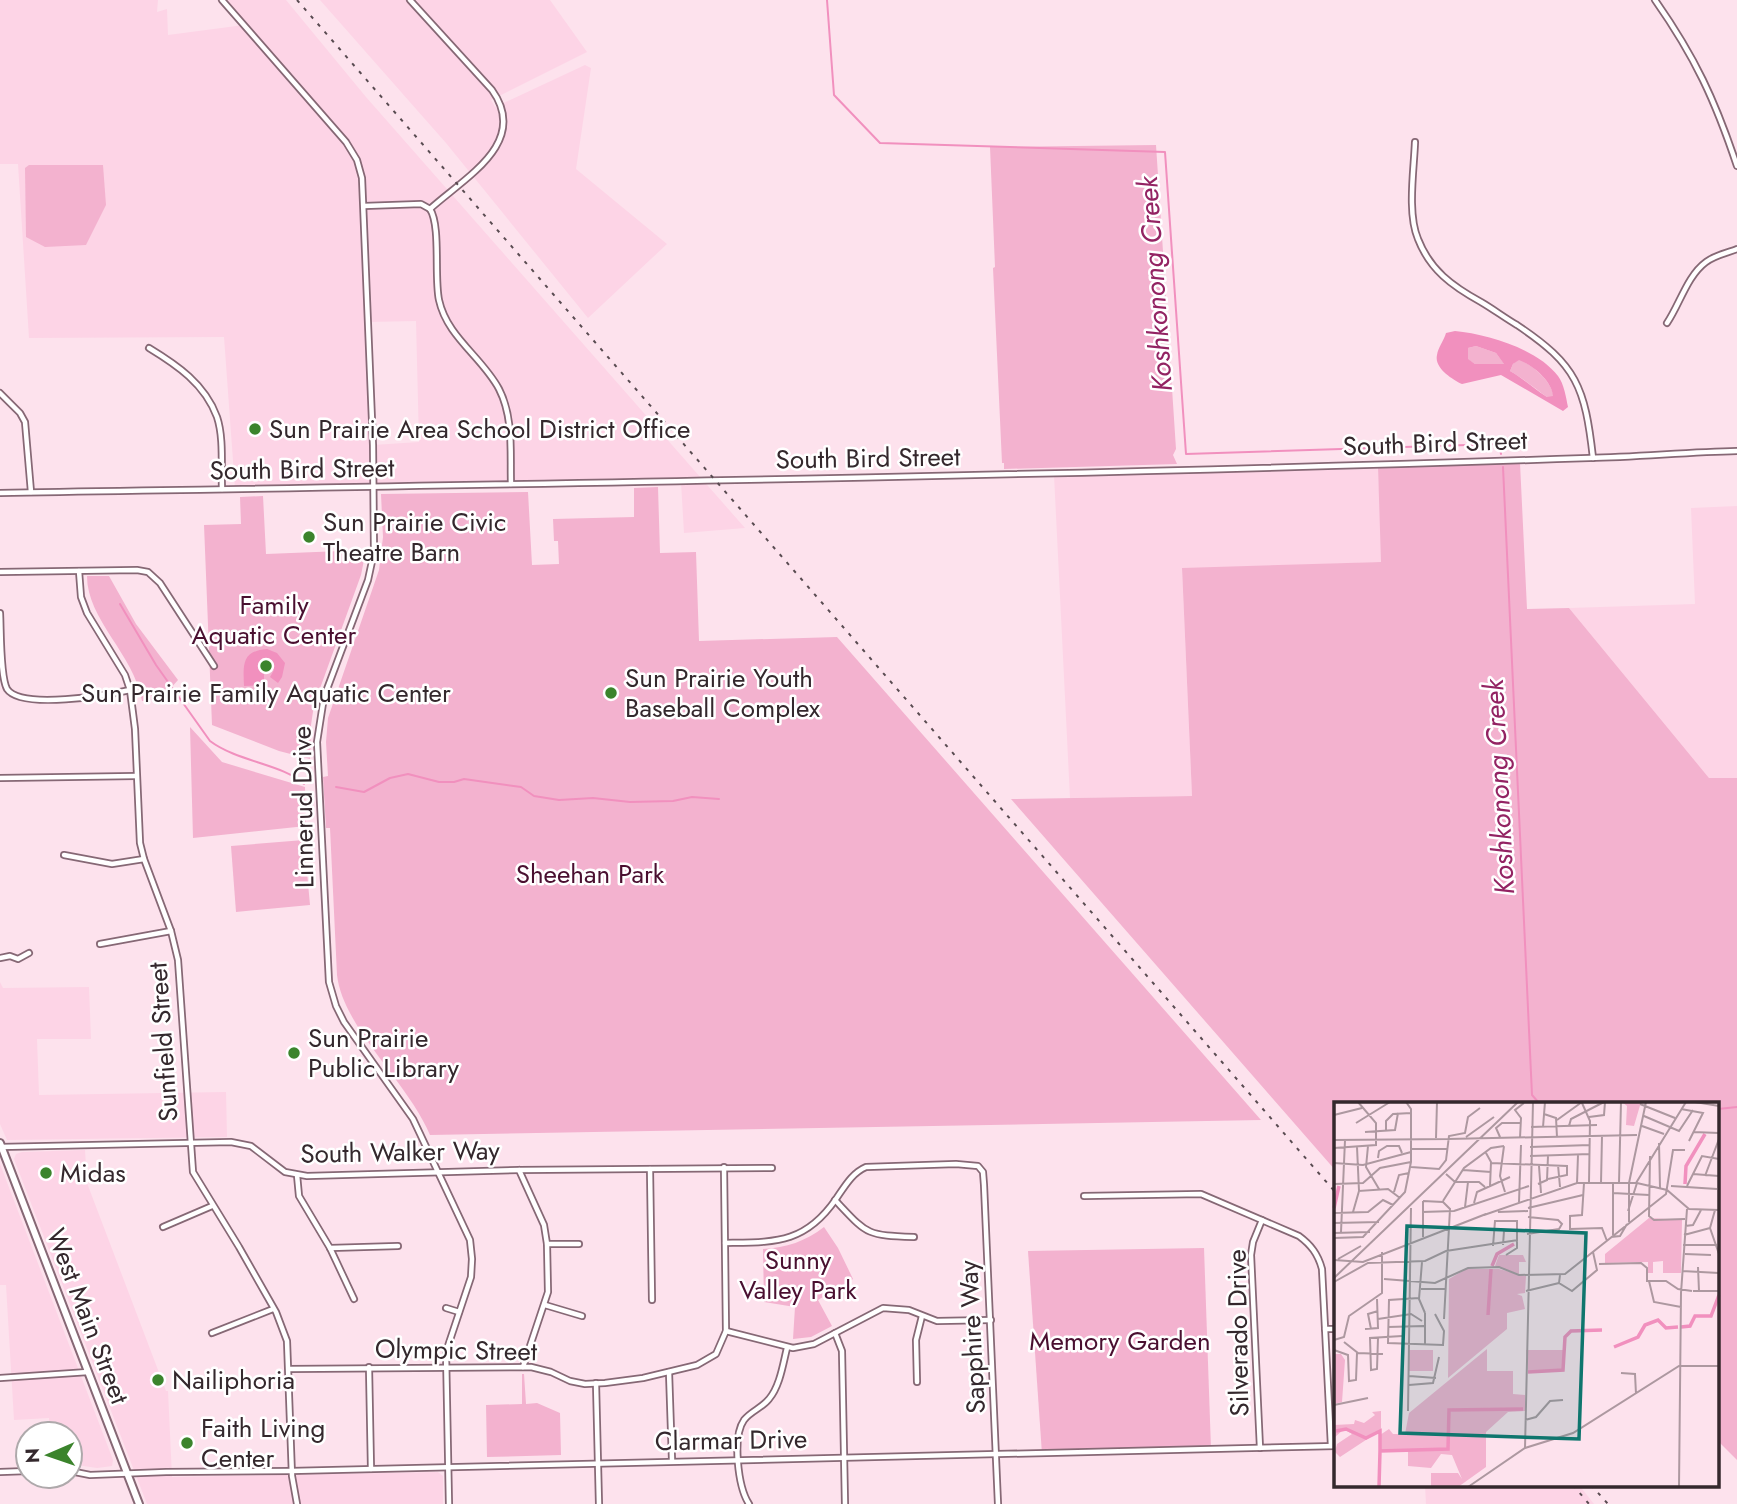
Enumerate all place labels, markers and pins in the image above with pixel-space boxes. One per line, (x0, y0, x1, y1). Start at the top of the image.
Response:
place label: Sun Prairie Area School District Office (269, 410, 690, 448)
marker: Sun Prairie Area School District Office (247, 421, 263, 437)
place label: Sun Prairie Civic Theatre Barn (323, 503, 506, 571)
marker: Sun Prairie Civic Theatre Barn (301, 529, 317, 545)
marker: Sun Prairie Family Aquatic Center (258, 658, 274, 674)
place label: Sun Prairie Youth Baseball Complex (625, 659, 820, 727)
place label: Sun Prairie Family Aquatic Center (81, 674, 451, 712)
marker: Sun Prairie Youth Baseball Complex (603, 685, 619, 701)
place label: Sun Prairie Public Library (308, 1019, 460, 1087)
marker: Sun Prairie Public Library (286, 1045, 302, 1061)
place label: Midas (60, 1154, 126, 1192)
marker: Midas (38, 1165, 54, 1181)
place label: Nailiphoria (172, 1361, 295, 1399)
marker: Nailiphoria (150, 1372, 166, 1388)
place label: Faith Living Center (201, 1409, 325, 1477)
marker: Faith Living Center (179, 1435, 195, 1451)

